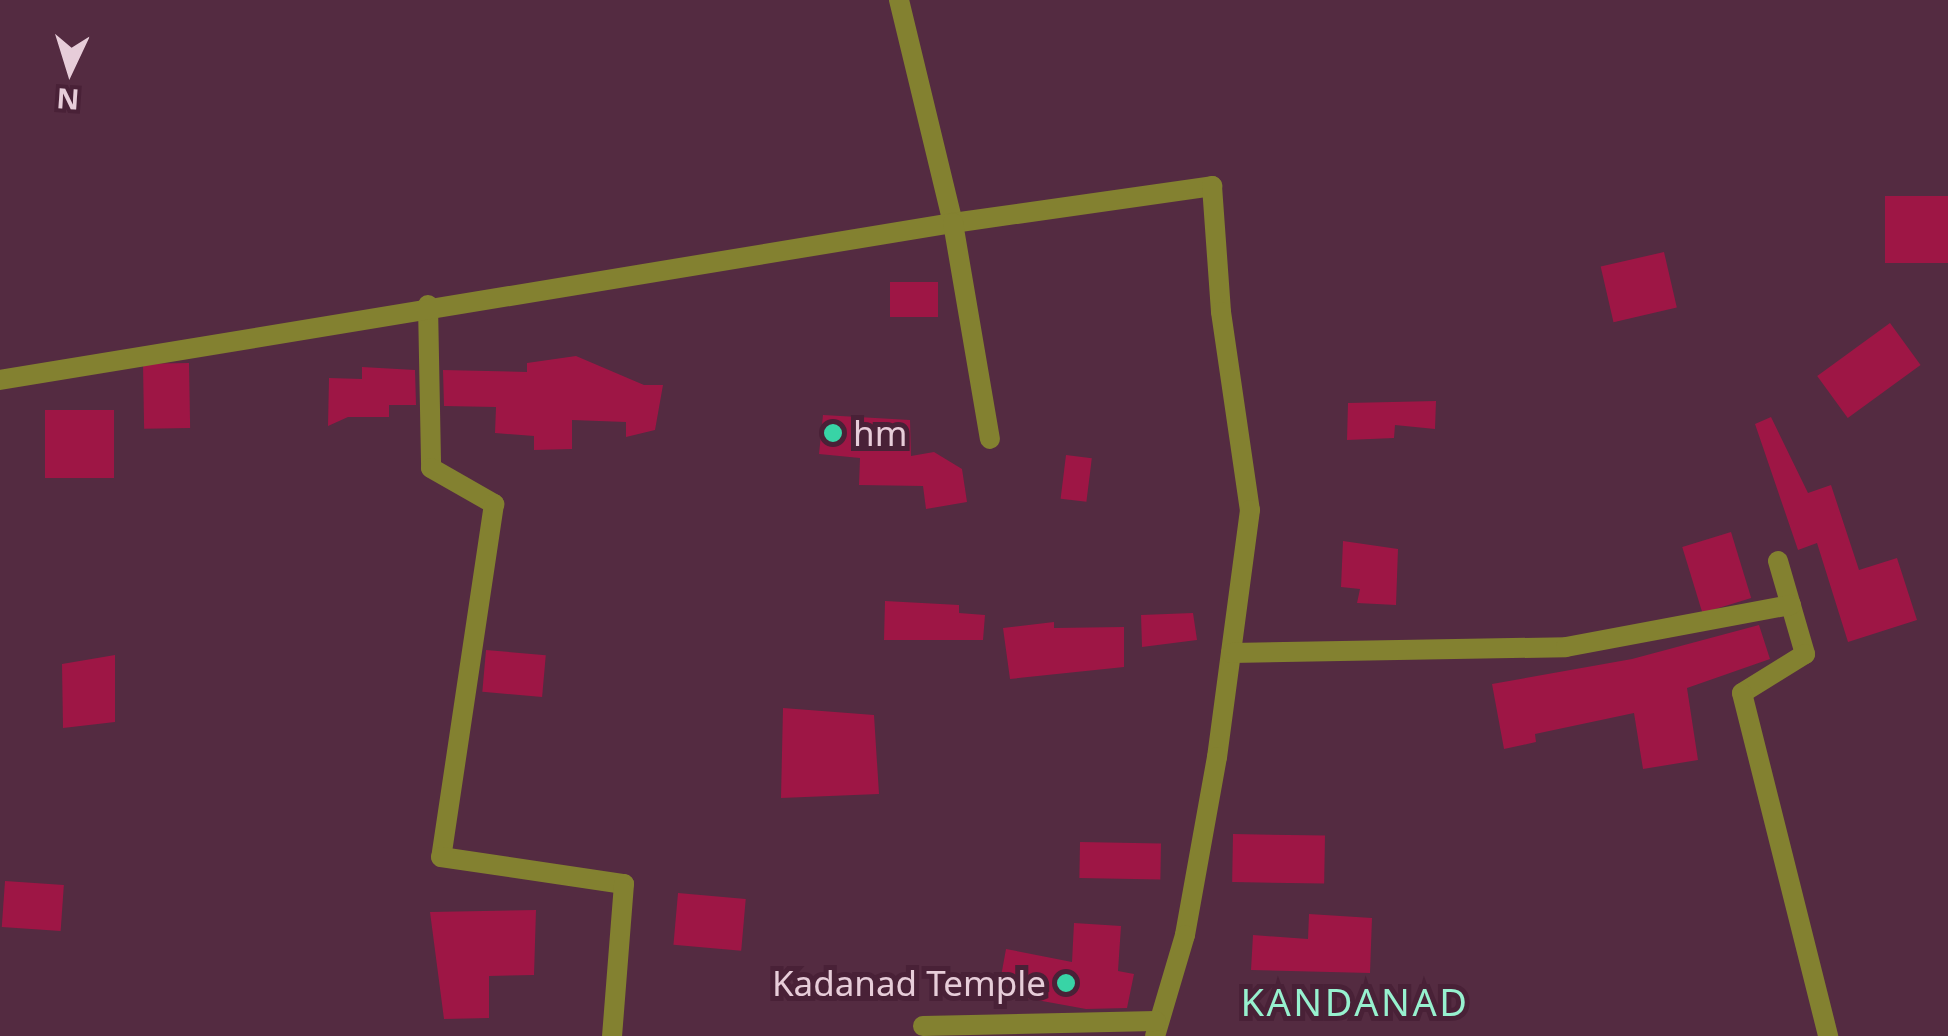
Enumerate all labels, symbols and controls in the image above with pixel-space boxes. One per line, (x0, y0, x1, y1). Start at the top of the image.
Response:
north arrow (20, 20, 120, 120)
text: N (55, 80, 81, 120)
place label: hm (853, 412, 907, 454)
marker: hm (822, 422, 844, 444)
place label: Kadanad Temple (772, 962, 1046, 1004)
marker: Kadanad Temple (1055, 972, 1077, 994)
district label: KANDANAD (1241, 979, 1469, 1025)

